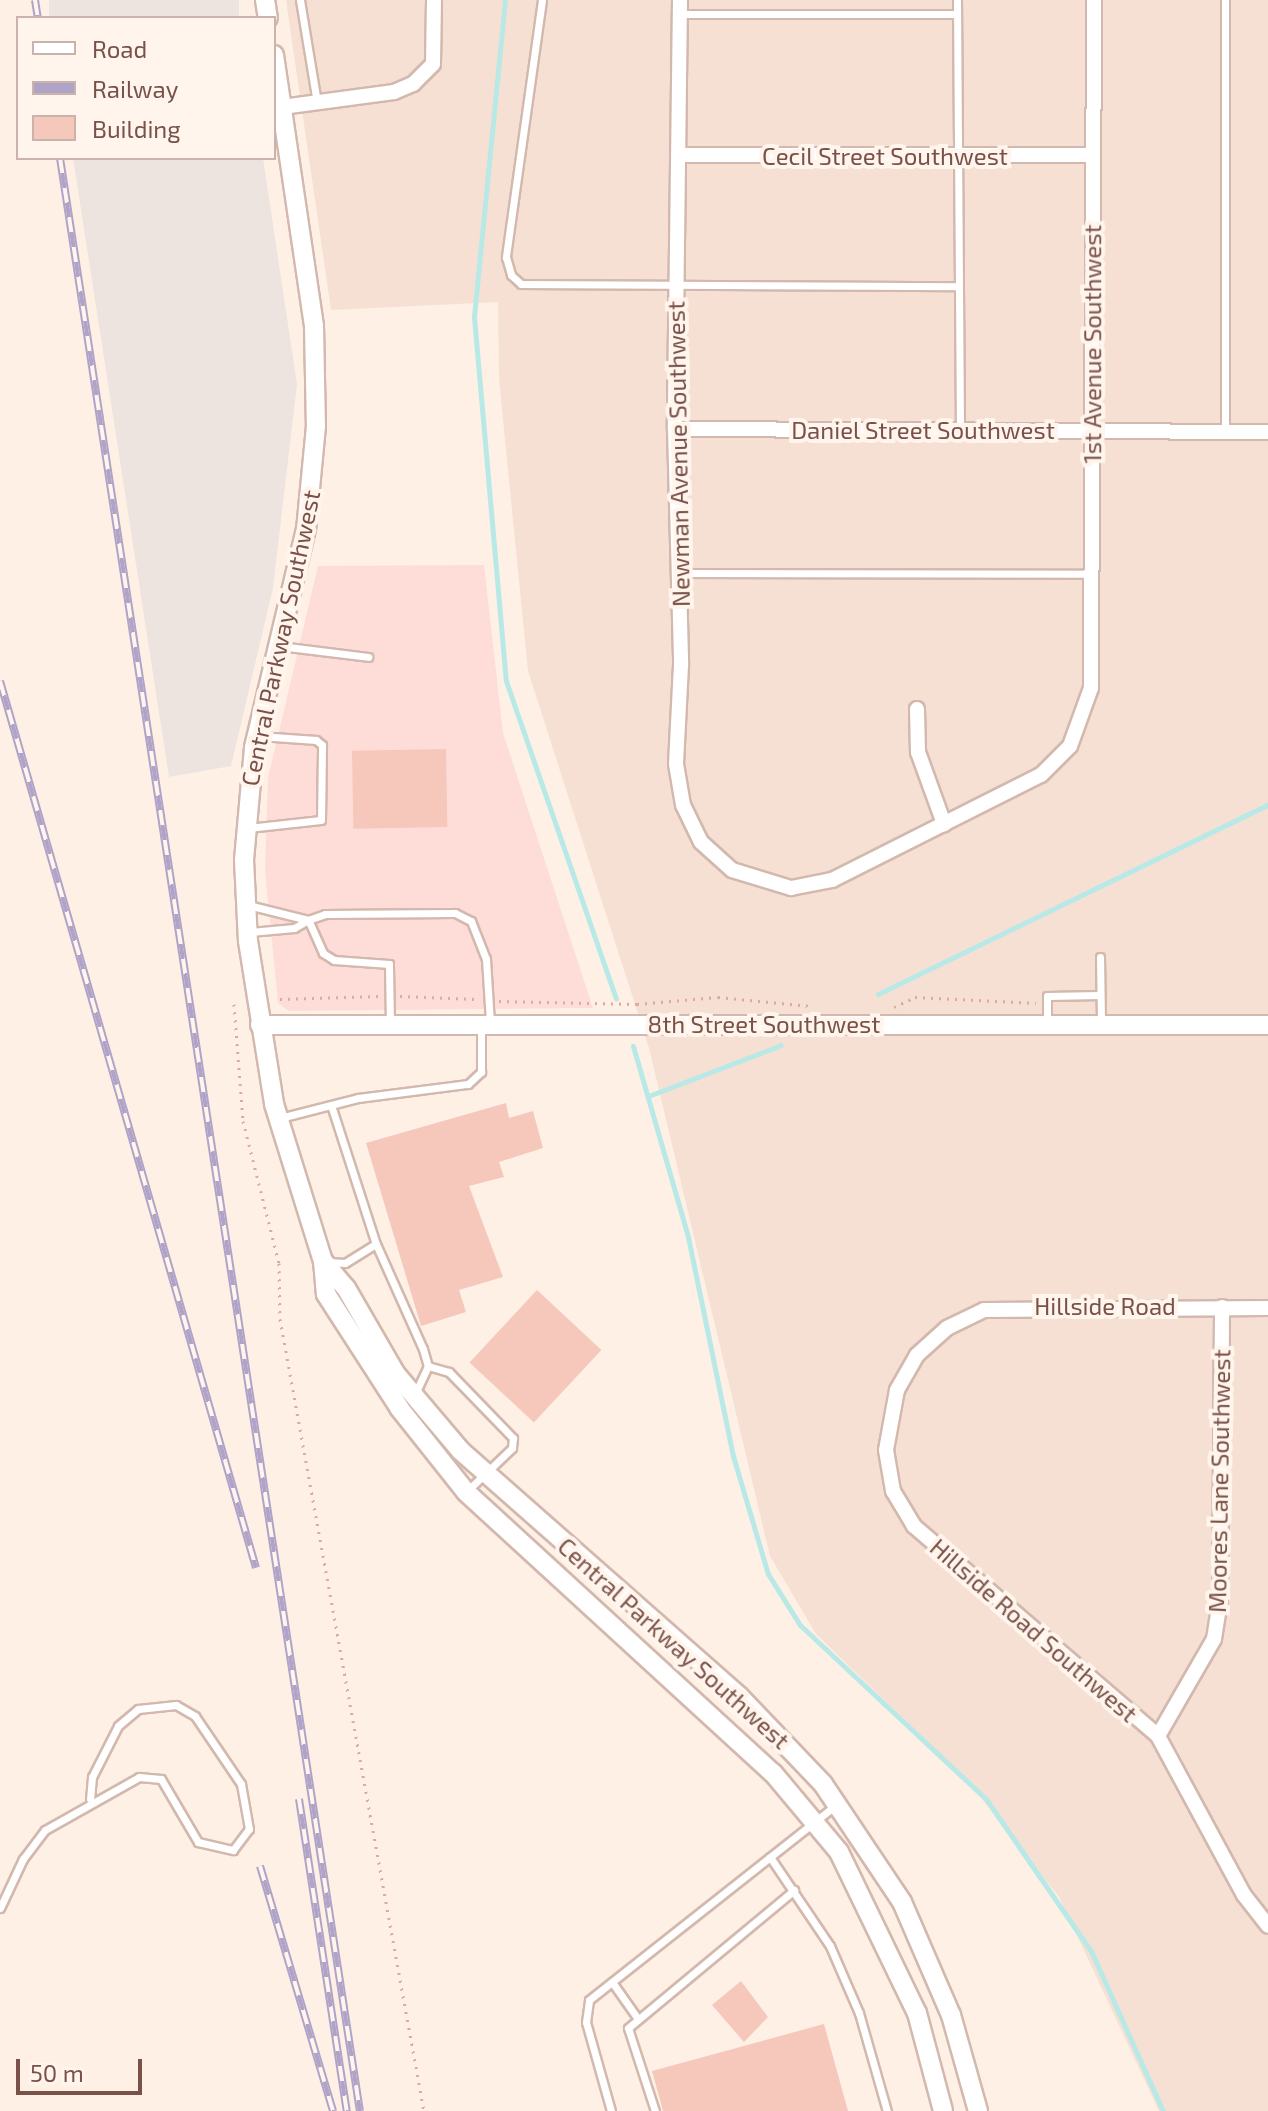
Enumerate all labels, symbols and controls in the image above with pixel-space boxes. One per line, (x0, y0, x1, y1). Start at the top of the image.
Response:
legend (16, 16, 276, 160)
text: Road (92, 34, 147, 63)
text: Railway (92, 74, 178, 103)
text: Building (92, 114, 181, 143)
street label: Cecil Street Southwest (762, 142, 1008, 170)
street label: 1st Avenue Southwest (1078, 224, 1106, 464)
street label: Newman Avenue Southwest (661, 300, 695, 608)
street label: Daniel Street Southwest (791, 416, 1055, 444)
street label: Central Parkway Southwest (234, 487, 326, 789)
street label: 8th Street Southwest (648, 1010, 880, 1038)
street label: Hillside Road (1034, 1292, 1176, 1320)
street label: Moores Lane Southwest (1202, 1349, 1236, 1613)
street label: Central Parkway Southwest (552, 1531, 796, 1755)
street label: Hillside Road Southwest (925, 1532, 1143, 1728)
scale bar (20, 2043, 146, 2093)
text: 50 m (30, 2058, 84, 2087)

